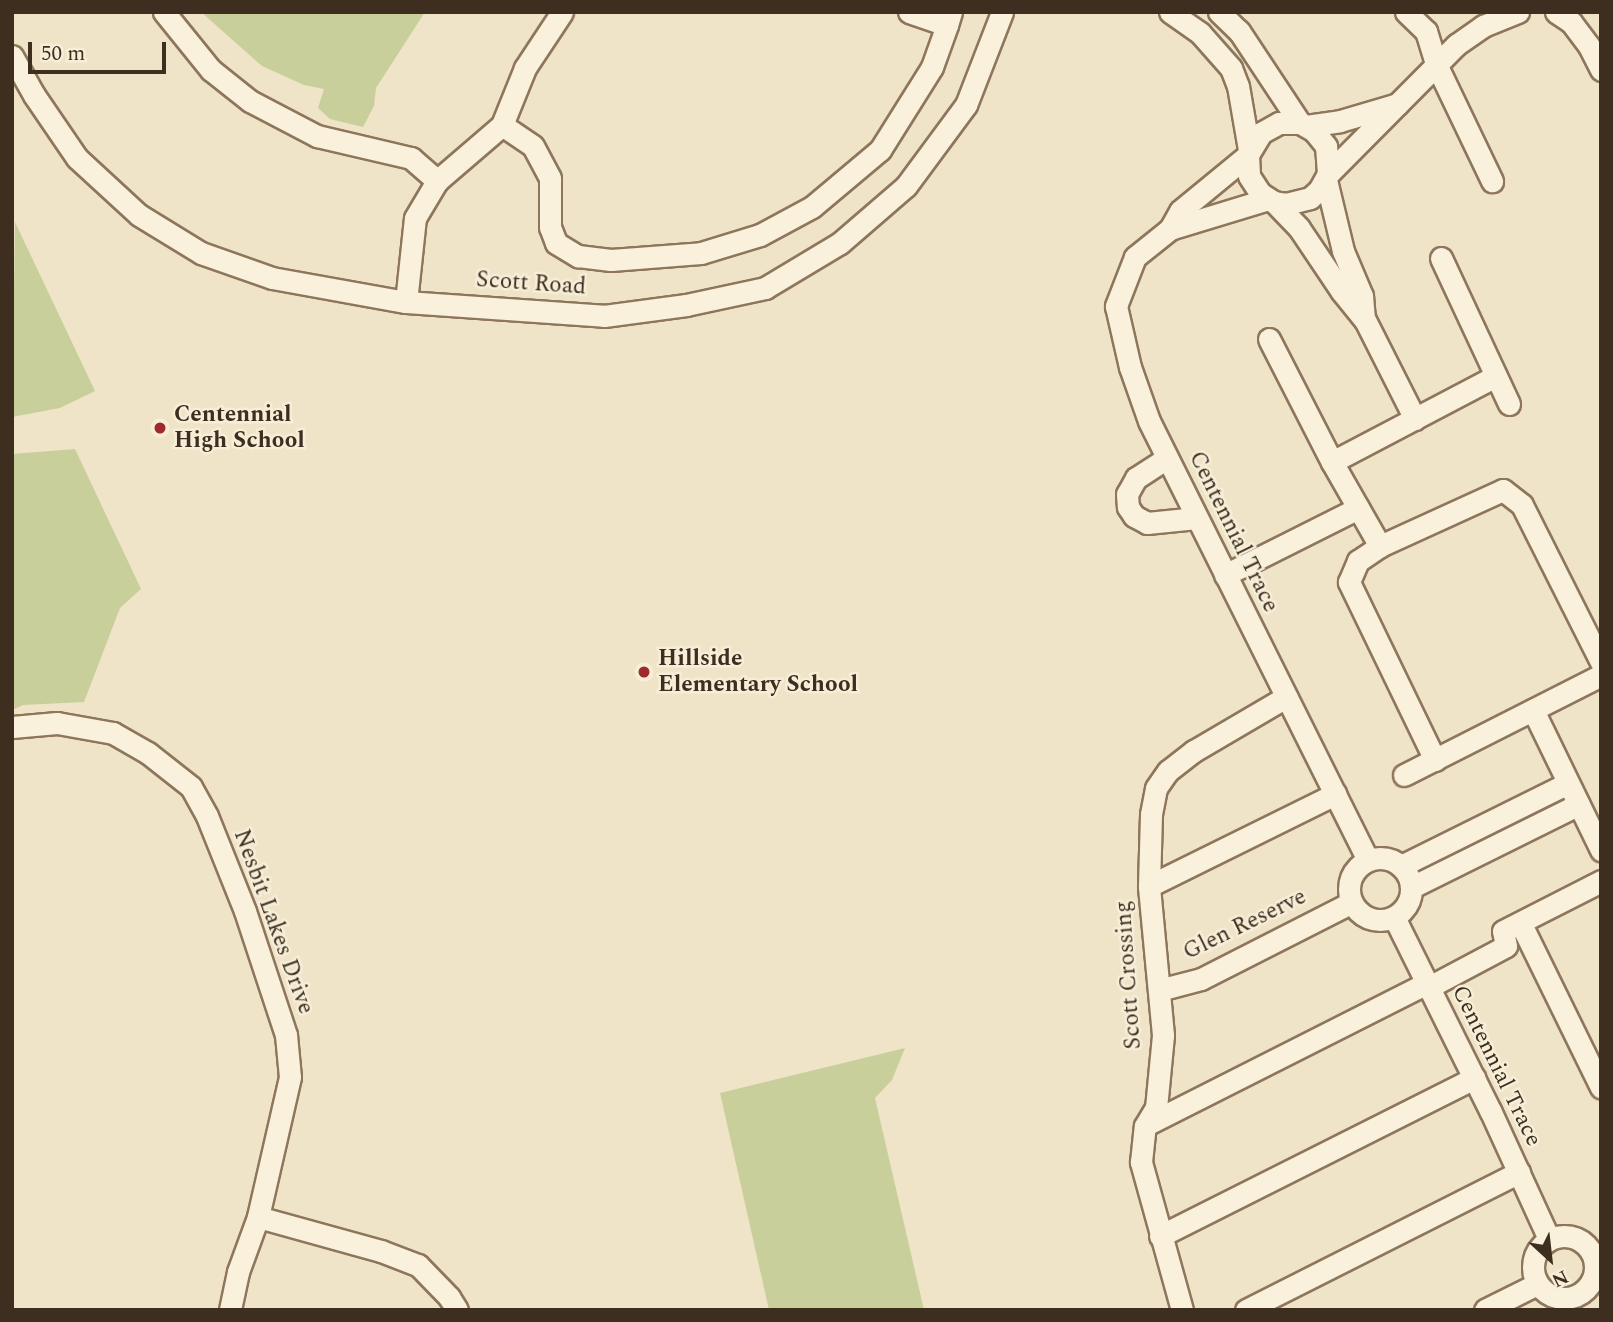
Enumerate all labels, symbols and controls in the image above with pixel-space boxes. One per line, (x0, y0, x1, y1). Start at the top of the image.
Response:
scale bar (32, 28, 170, 72)
text: 50 m (41, 38, 85, 70)
street label: Scott Road (475, 266, 587, 302)
place label: Centennial High School (174, 401, 305, 455)
marker: Centennial High School (152, 420, 168, 436)
street label: Centennial Trace (1182, 447, 1284, 617)
place label: Hillside Elementary School (658, 645, 858, 699)
marker: Hillside Elementary School (636, 664, 652, 680)
street label: Nesbit Lakes Drive (227, 826, 319, 1018)
street label: Glen Reserve (1179, 883, 1311, 967)
street label: Scott Crossing (1110, 900, 1148, 1050)
street label: Centennial Trace (1445, 981, 1547, 1151)
north arrow (1515, 1224, 1585, 1294)
text: N (1546, 1262, 1573, 1295)

